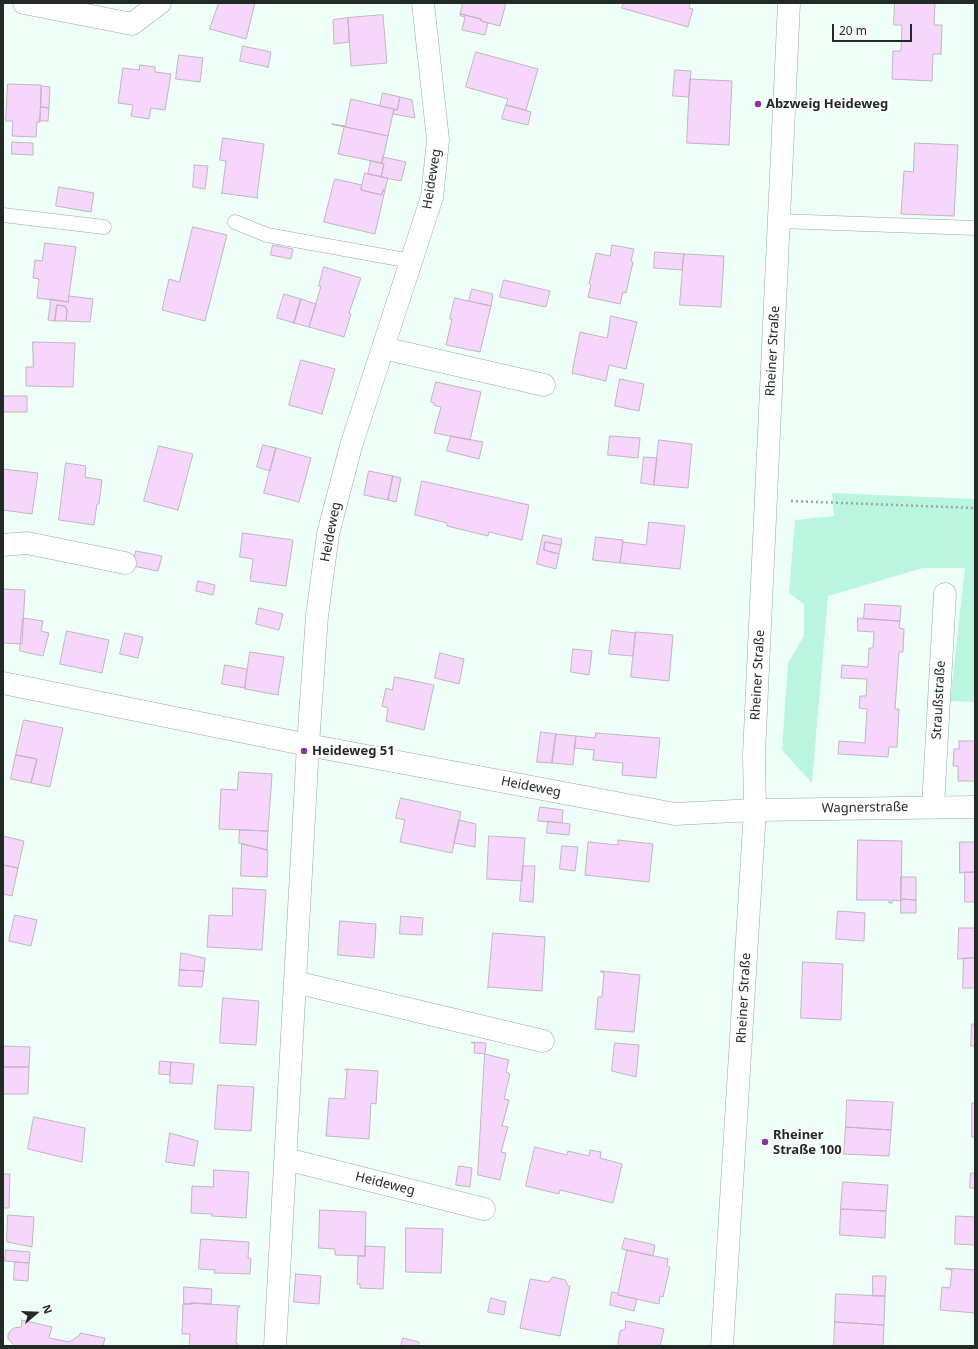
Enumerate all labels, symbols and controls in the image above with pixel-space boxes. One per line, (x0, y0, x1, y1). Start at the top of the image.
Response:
scale bar (834, 16, 914, 42)
text: 20 m (839, 22, 867, 39)
place label: Abzweig Heideweg (766, 96, 888, 112)
marker: Abzweig Heideweg (753, 99, 763, 109)
street label: Heideweg (420, 148, 444, 210)
street label: Rheiner Straße (763, 305, 783, 397)
street label: Heideweg (318, 501, 344, 563)
street label: Rheiner Straße (748, 629, 768, 721)
street label: Straußstraße (929, 660, 949, 740)
place label: Heideweg 51 (312, 743, 395, 759)
marker: Heideweg 51 (299, 746, 309, 756)
street label: Heideweg (500, 774, 562, 800)
street label: Wagnerstraße (822, 799, 908, 817)
street label: Rheiner Straße (734, 952, 754, 1044)
place label: Rheiner Straße 100 (773, 1127, 842, 1158)
marker: Rheiner Straße 100 (760, 1137, 770, 1147)
street label: Heideweg (354, 1169, 416, 1199)
north arrow (16, 1293, 56, 1333)
text: N (39, 1302, 56, 1316)

